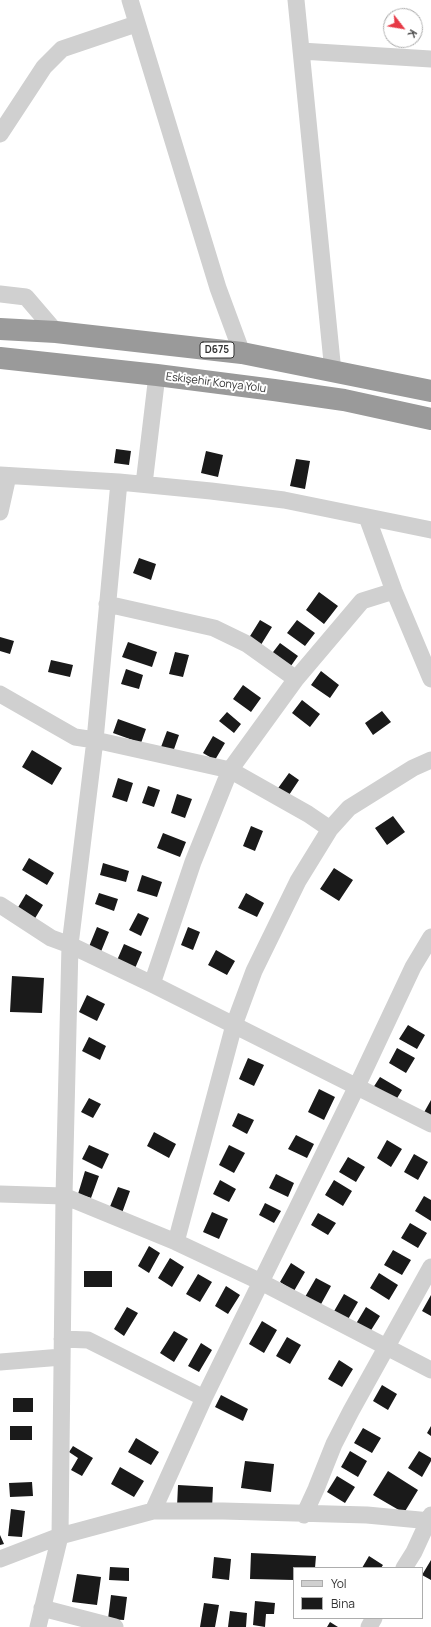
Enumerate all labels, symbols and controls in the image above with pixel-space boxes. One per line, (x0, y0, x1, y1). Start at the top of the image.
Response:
north arrow (383, 8, 423, 48)
text: K (405, 27, 421, 41)
road number: D675 (200, 342, 234, 358)
street label: Eskişehir Konya Yolu (165, 370, 267, 396)
legend (293, 1567, 423, 1619)
text: Yol (331, 1575, 347, 1592)
text: Bina (331, 1595, 355, 1612)

